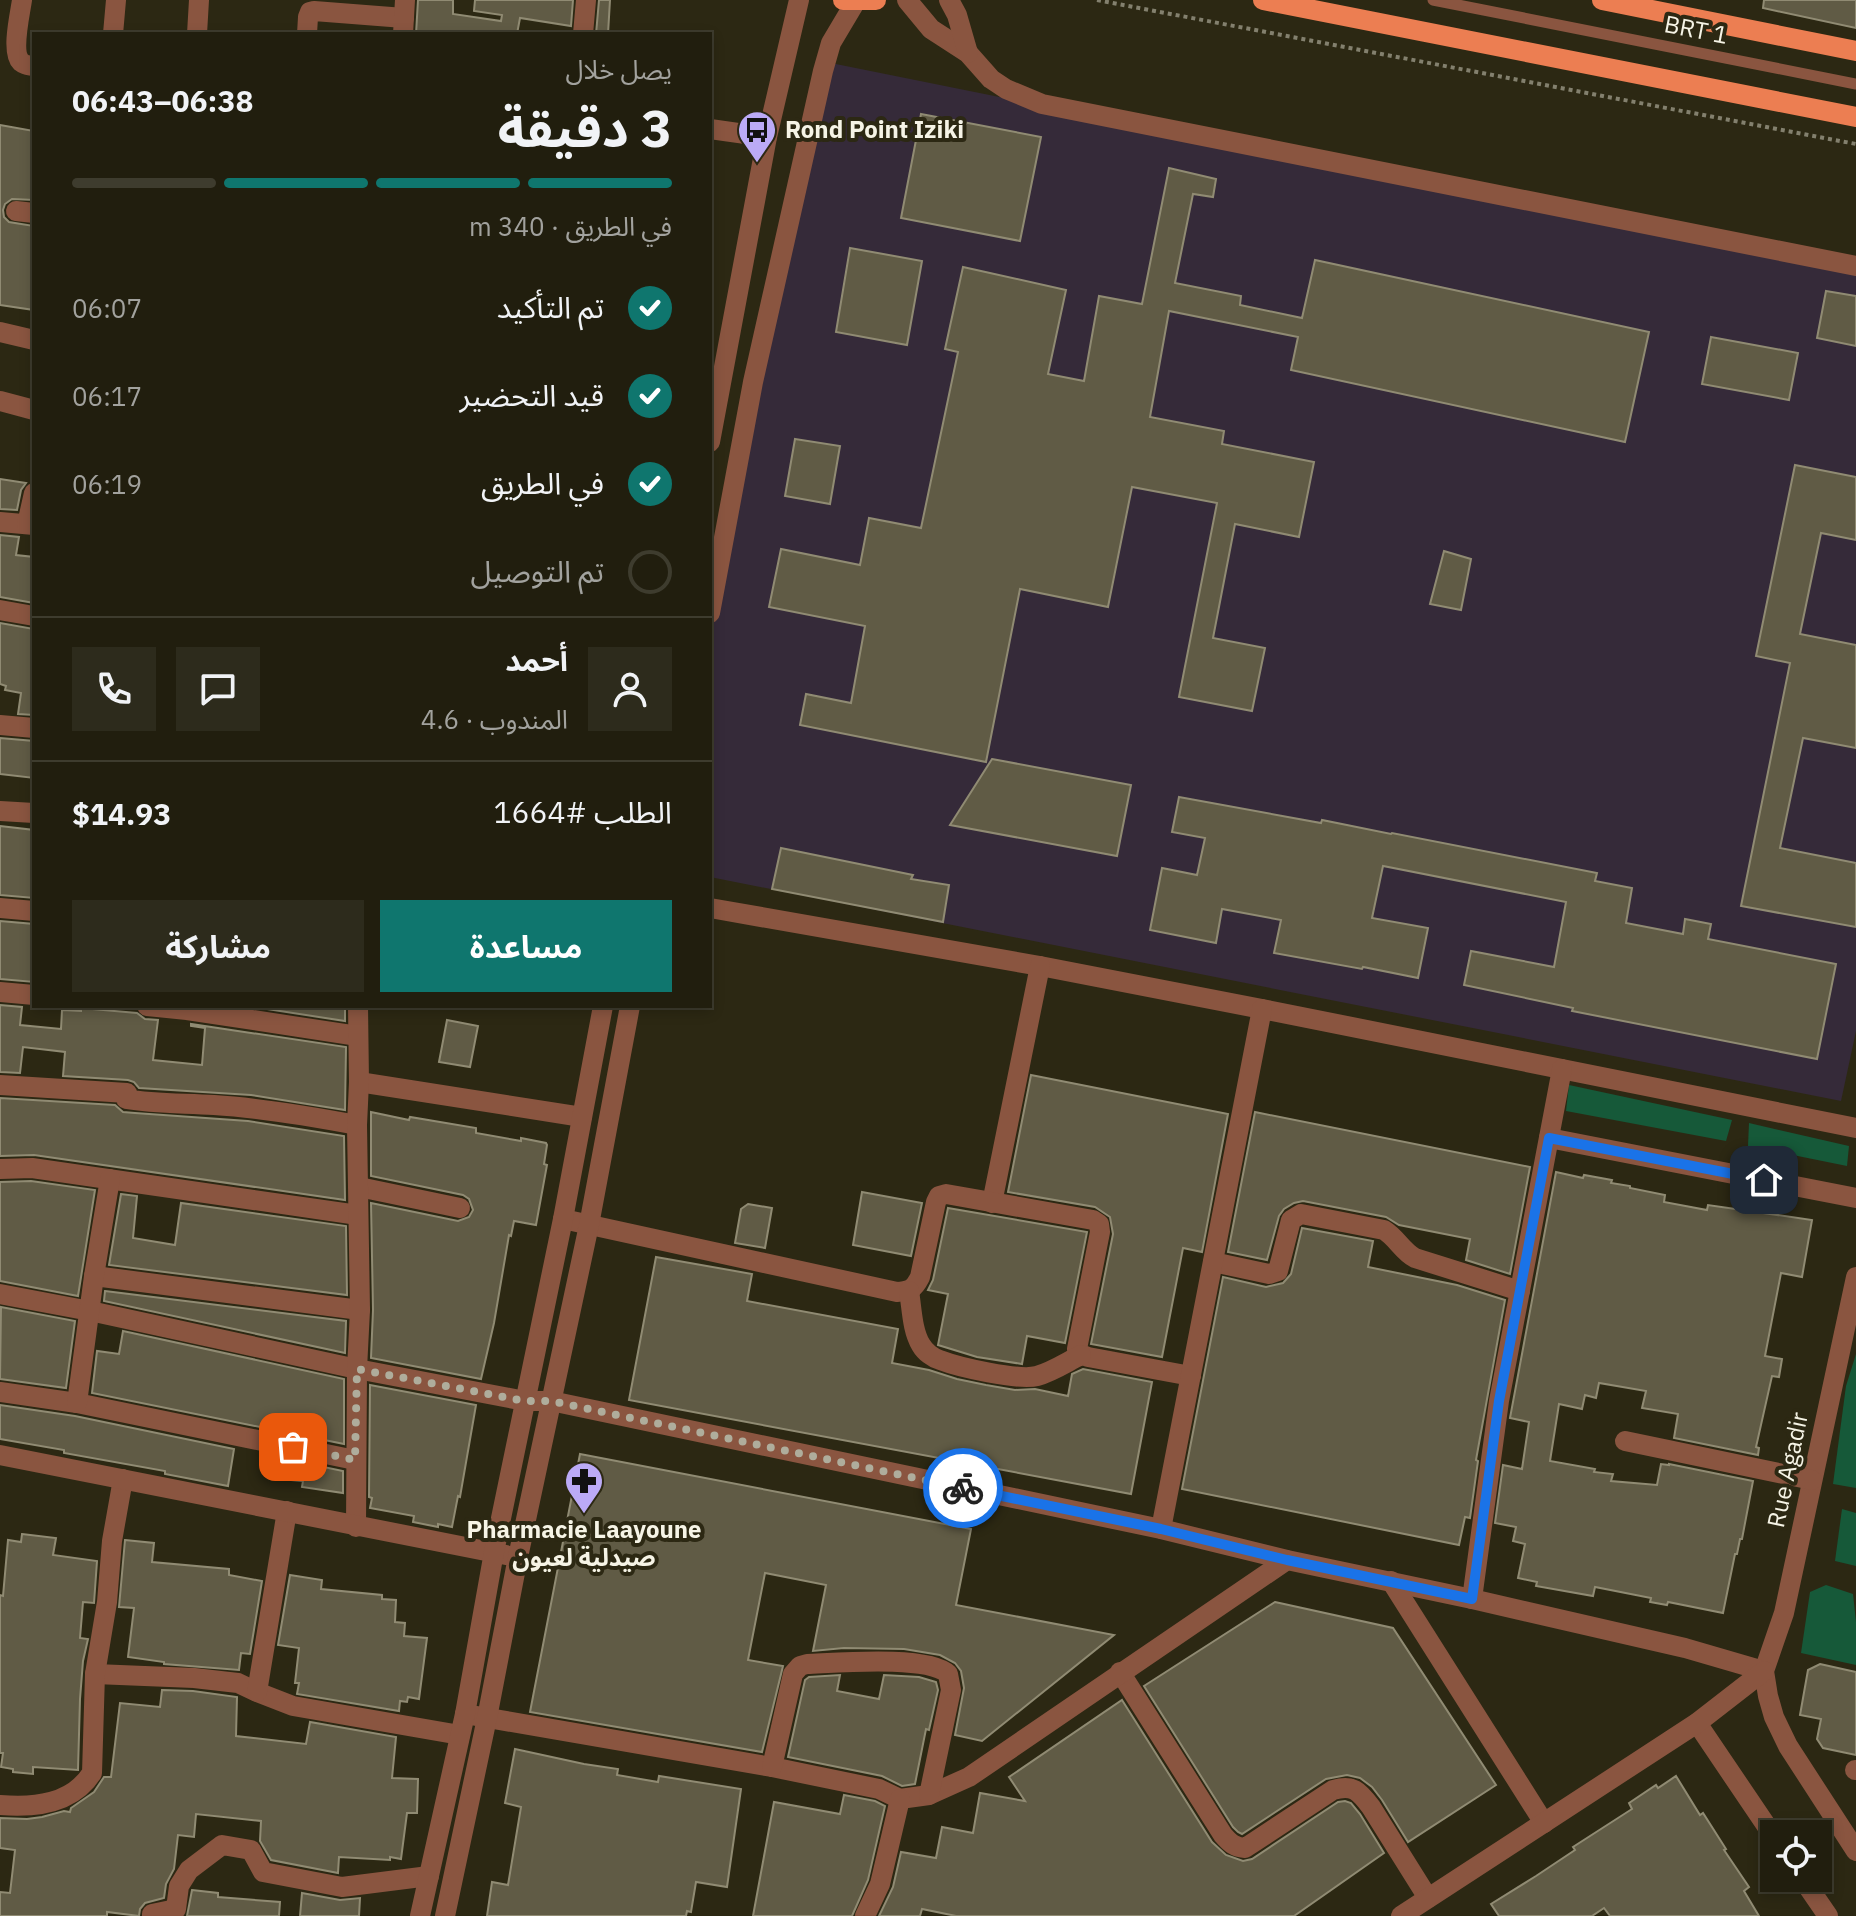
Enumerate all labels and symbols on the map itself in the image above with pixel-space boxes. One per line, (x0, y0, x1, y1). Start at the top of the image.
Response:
street label: BRT 1 (1662, 7, 1731, 51)
bus stop icon: Rond Point Iziki (736, 109, 778, 164)
place label: Rond Point Iziki (785, 113, 964, 145)
pin (1730, 1146, 1798, 1214)
street label: Rue Agadir (1759, 1409, 1815, 1531)
pin (259, 1413, 327, 1481)
courier (923, 1448, 1003, 1528)
pharmacy icon: Pharmacie Laayoune صيدلية لعيون (563, 1460, 605, 1515)
place label: Pharmacie Laayoune صيدلية لعيون (466, 1513, 702, 1573)

